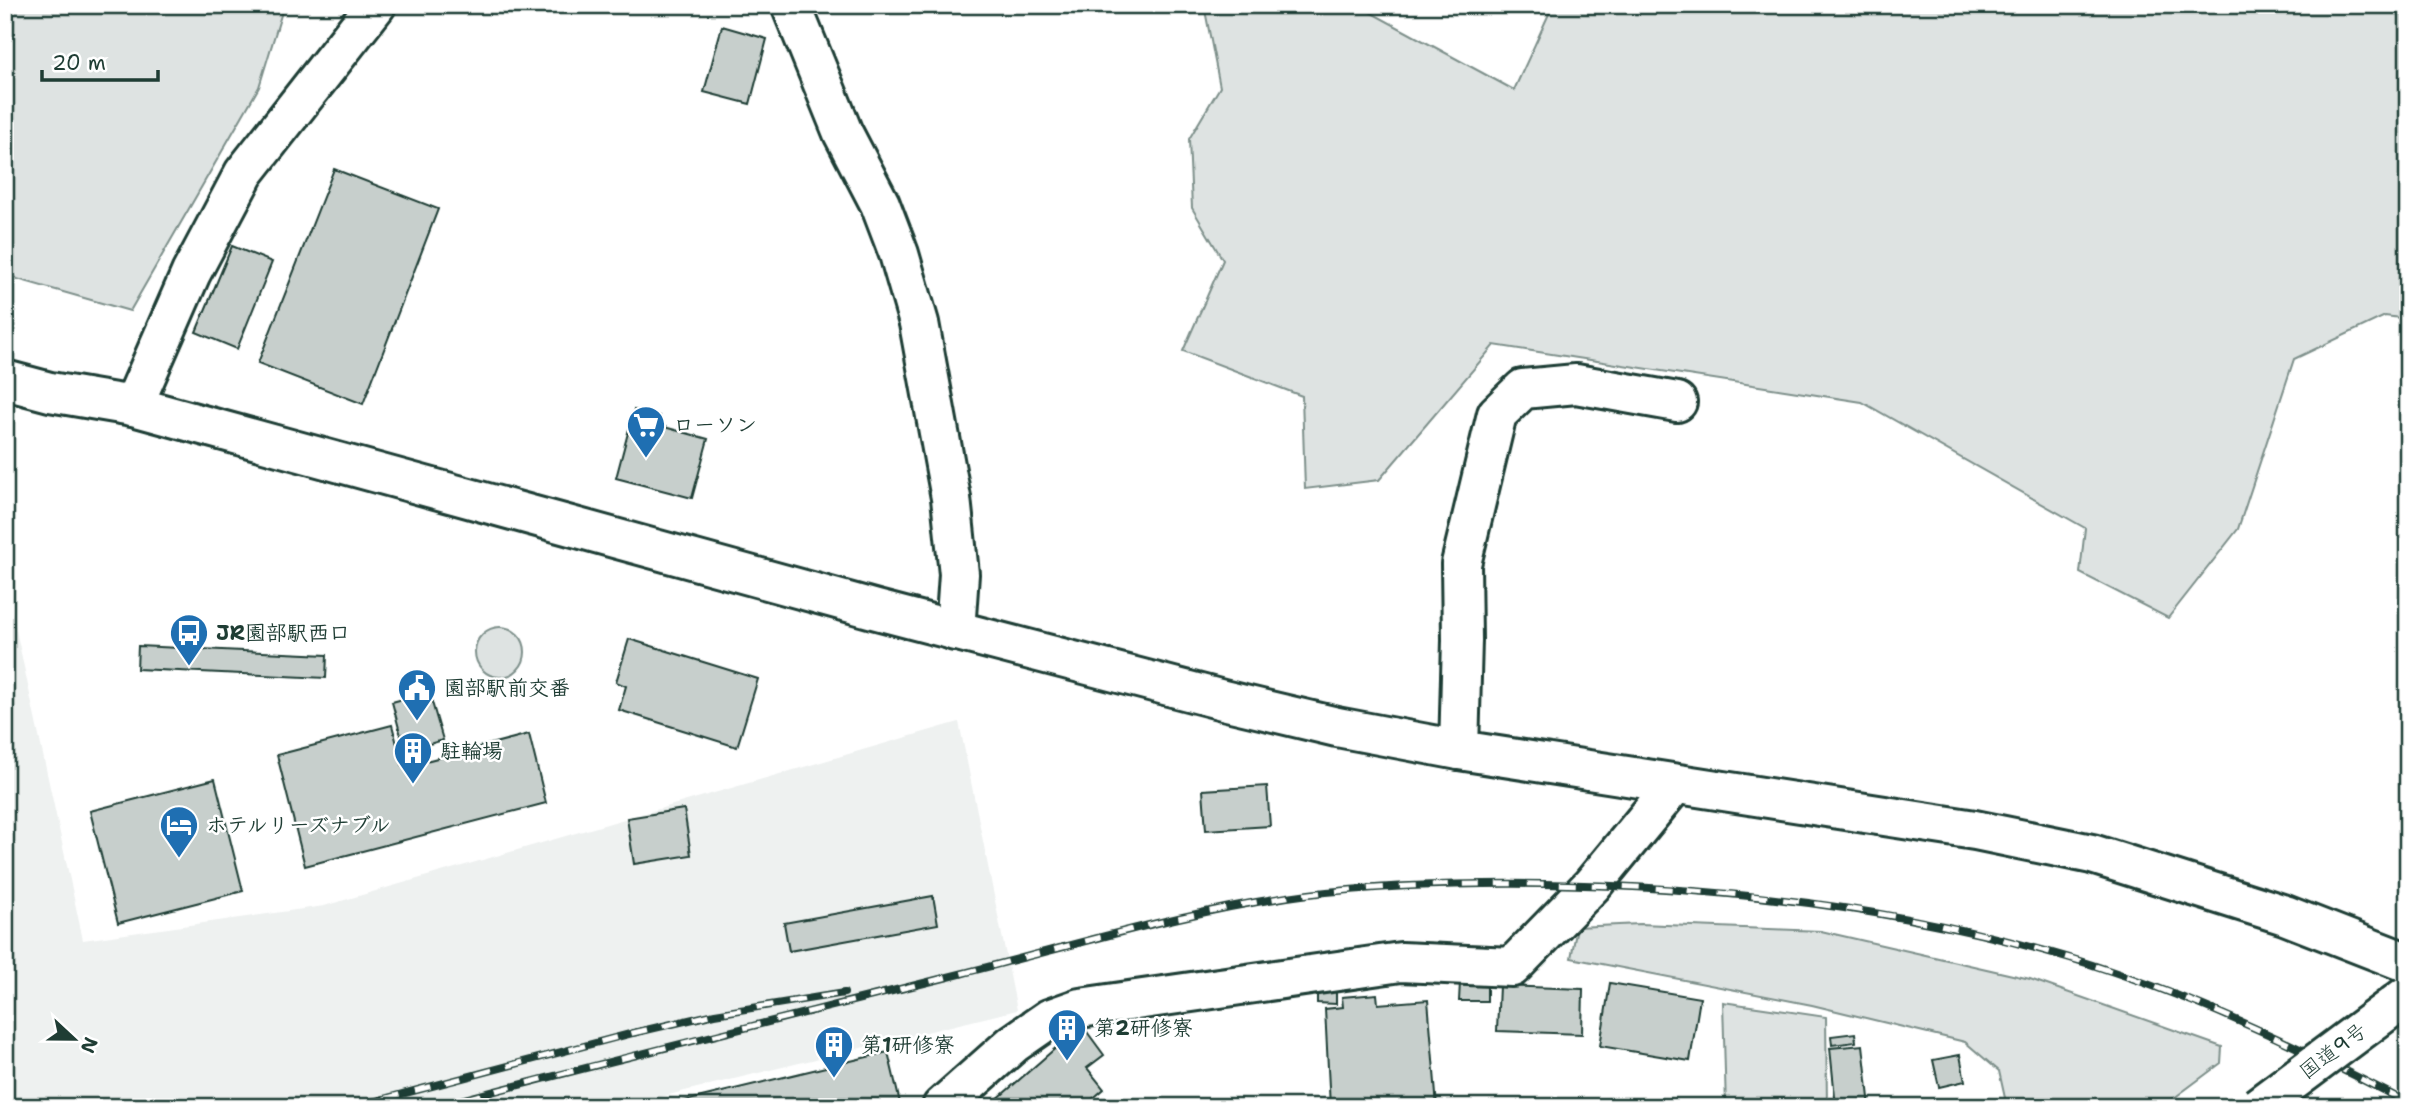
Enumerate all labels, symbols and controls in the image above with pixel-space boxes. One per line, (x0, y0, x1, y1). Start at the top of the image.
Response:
scale bar (42, 38, 158, 82)
text: 20 m (52, 49, 106, 77)
supermarket icon: ローソン (625, 404, 667, 459)
place label: ローソン (673, 411, 757, 439)
bus stop icon: JR園部駅西口 (168, 612, 210, 667)
place label: JR園部駅西口 (216, 619, 350, 647)
public building icon: 園部駅前交番 (396, 667, 438, 722)
place label: 園部駅前交番 (444, 674, 570, 702)
building icon: 駐輪場 (392, 730, 434, 785)
place label: 駐輪場 (440, 737, 503, 765)
hotel icon: ホテルリーズナブル (158, 804, 200, 859)
place label: ホテルリーズナブル (206, 811, 391, 839)
north arrow (38, 1004, 108, 1074)
building icon: 第2研修寮 (1046, 1007, 1088, 1062)
place label: 第2研修寮 (1094, 1014, 1193, 1042)
street label: 国道9号 (2294, 1016, 2372, 1086)
building icon: 第1研修寮 (813, 1024, 855, 1079)
place label: 第1研修寮 (861, 1031, 955, 1059)
text: N (75, 1034, 104, 1057)

